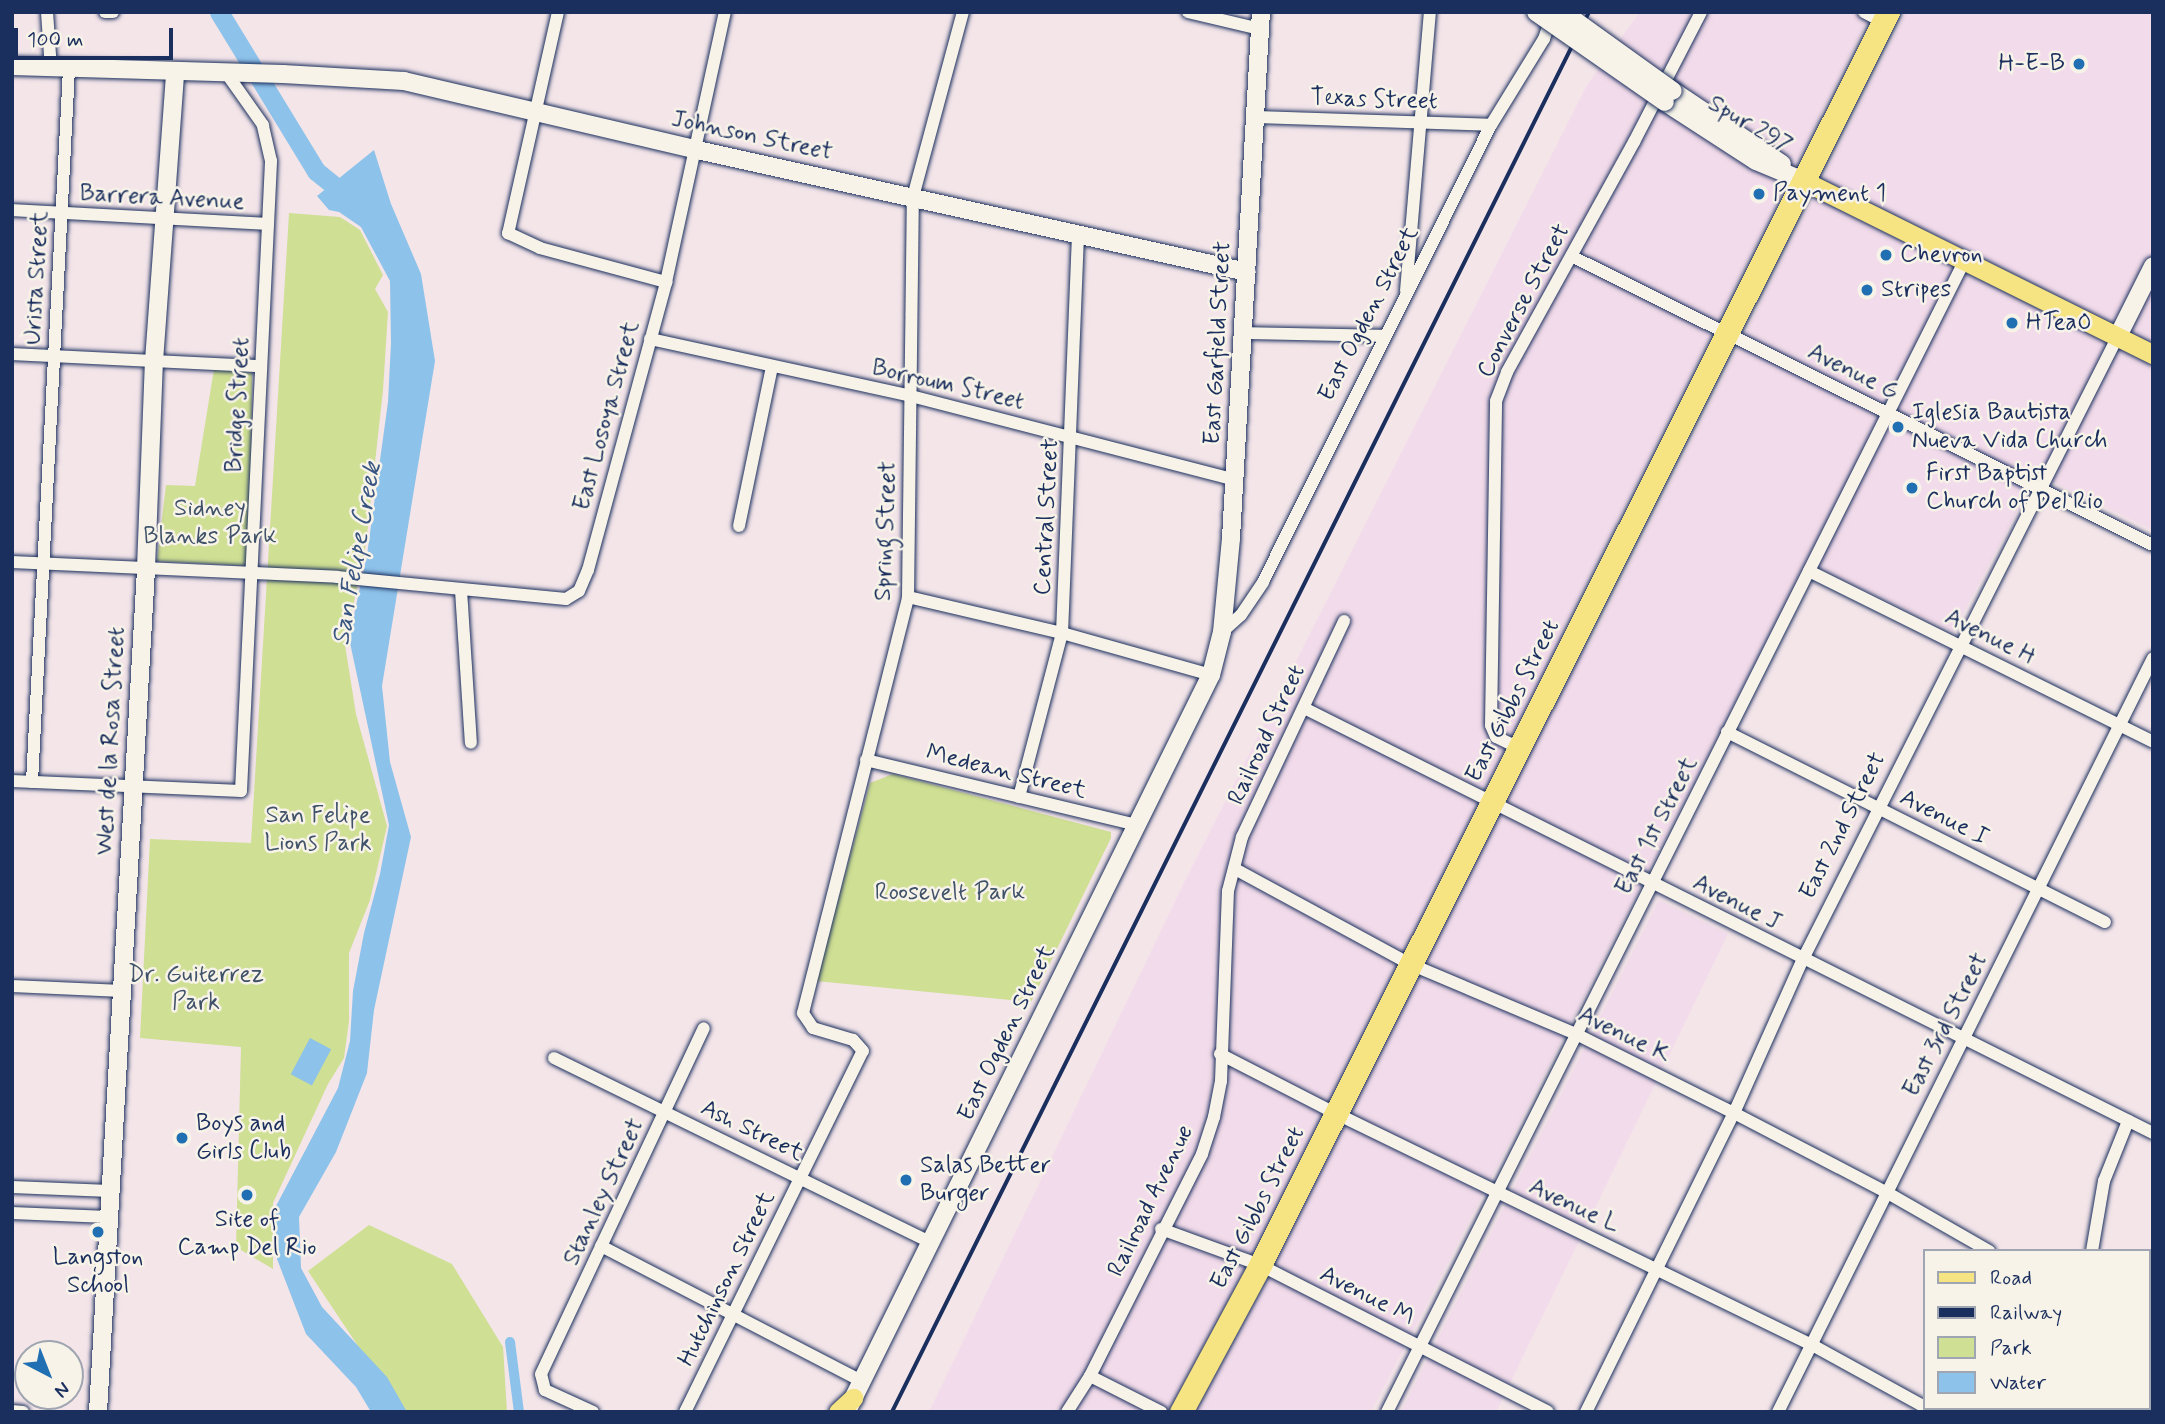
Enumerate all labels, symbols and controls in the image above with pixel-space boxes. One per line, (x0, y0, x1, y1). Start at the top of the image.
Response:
scale bar (18, 14, 177, 58)
text: 100 m (27, 26, 83, 54)
place label: H-E-B (1999, 50, 2065, 78)
marker: H-E-B (2071, 56, 2087, 72)
street label: Texas Street (1308, 83, 1440, 117)
street label: Spur 297 (1703, 89, 1797, 161)
street label: Johnson Street (669, 105, 835, 167)
street label: Barrera Avenue (79, 179, 245, 217)
place label: Payment 1 (1773, 180, 1886, 208)
marker: Payment 1 (1751, 186, 1767, 202)
street label: Urista Street (19, 210, 55, 346)
street label: Converse Street (1472, 220, 1576, 382)
street label: East Ogden Street (1313, 222, 1425, 406)
street label: East Garfield Street (1198, 241, 1238, 445)
place label: Chevron (1900, 241, 1983, 269)
marker: Chevron (1878, 247, 1894, 263)
place label: Stripes (1881, 276, 1951, 304)
marker: Stripes (1859, 282, 1875, 298)
place label: HTeaO (2026, 309, 2092, 337)
marker: HTeaO (2004, 315, 2020, 331)
street label: East Losoya Street (568, 318, 646, 514)
street label: Bridge Street (220, 335, 256, 475)
street label: Avenue G (1803, 338, 1903, 406)
street label: Borroum Street (867, 353, 1029, 417)
place label: Iglesia Bautista Nueva Vida Church (1912, 399, 2109, 455)
marker: Iglesia Bautista Nueva Vida Church (1890, 419, 1906, 435)
street label: Central Street (1029, 439, 1065, 595)
water label: San Felipe Creek (326, 460, 390, 648)
place label: First Baptist Church of Del Rio (1926, 460, 2104, 516)
street label: Spring Street (869, 461, 903, 601)
marker: First Baptist Church of Del Rio (1904, 480, 1920, 496)
park label: Sidney Blanks Park (145, 495, 275, 551)
street label: Avenue H (1940, 603, 2040, 671)
street label: East Gibbs Street (1459, 613, 1567, 789)
street label: West de la Rosa Street (91, 625, 131, 857)
street label: Railroad Street (1221, 658, 1313, 812)
street label: Medean Street (923, 738, 1089, 806)
street label: East 2nd Street (1794, 748, 1892, 904)
street label: East 1st Street (1610, 752, 1704, 900)
street label: Avenue I (1895, 784, 1993, 852)
park label: San Felipe Lions Park (264, 802, 372, 858)
street label: Avenue J (1688, 868, 1786, 938)
park label: Roosevelt Park (877, 879, 1023, 907)
street label: East Ogden Street (952, 940, 1062, 1126)
street label: East 3rd Street (1898, 949, 1994, 1101)
park label: Dr. Guiterrez Park (128, 961, 264, 1017)
street label: Avenue K (1573, 1000, 1675, 1070)
street label: Ash Street (696, 1094, 808, 1168)
place label: Boys and Girls Club (196, 1110, 296, 1166)
street label: Stanley Street (558, 1114, 650, 1270)
street label: East Gibbs Street (1204, 1120, 1312, 1296)
street label: Railroad Avenue (1103, 1122, 1199, 1280)
marker: Boys and Girls Club (174, 1130, 190, 1146)
place label: Salas Better Burger (920, 1152, 1052, 1208)
marker: Salas Better Burger (898, 1172, 914, 1188)
street label: Avenue L (1524, 1173, 1624, 1239)
marker: Site of Camp Del Rio (239, 1187, 255, 1203)
street label: Hutchinson Street (672, 1187, 782, 1371)
place label: Site of Camp Del Rio (179, 1206, 315, 1262)
marker: Langston School (90, 1224, 106, 1240)
place label: Langston School (53, 1244, 143, 1300)
legend (1924, 1249, 2151, 1410)
street label: Avenue M (1315, 1260, 1419, 1332)
text: Road (1990, 1264, 2032, 1292)
text: Railway (1990, 1299, 2062, 1327)
text: Park (1990, 1334, 2032, 1362)
north arrow (14, 1340, 84, 1410)
text: Water (1990, 1369, 2046, 1397)
text: N (49, 1376, 75, 1403)

